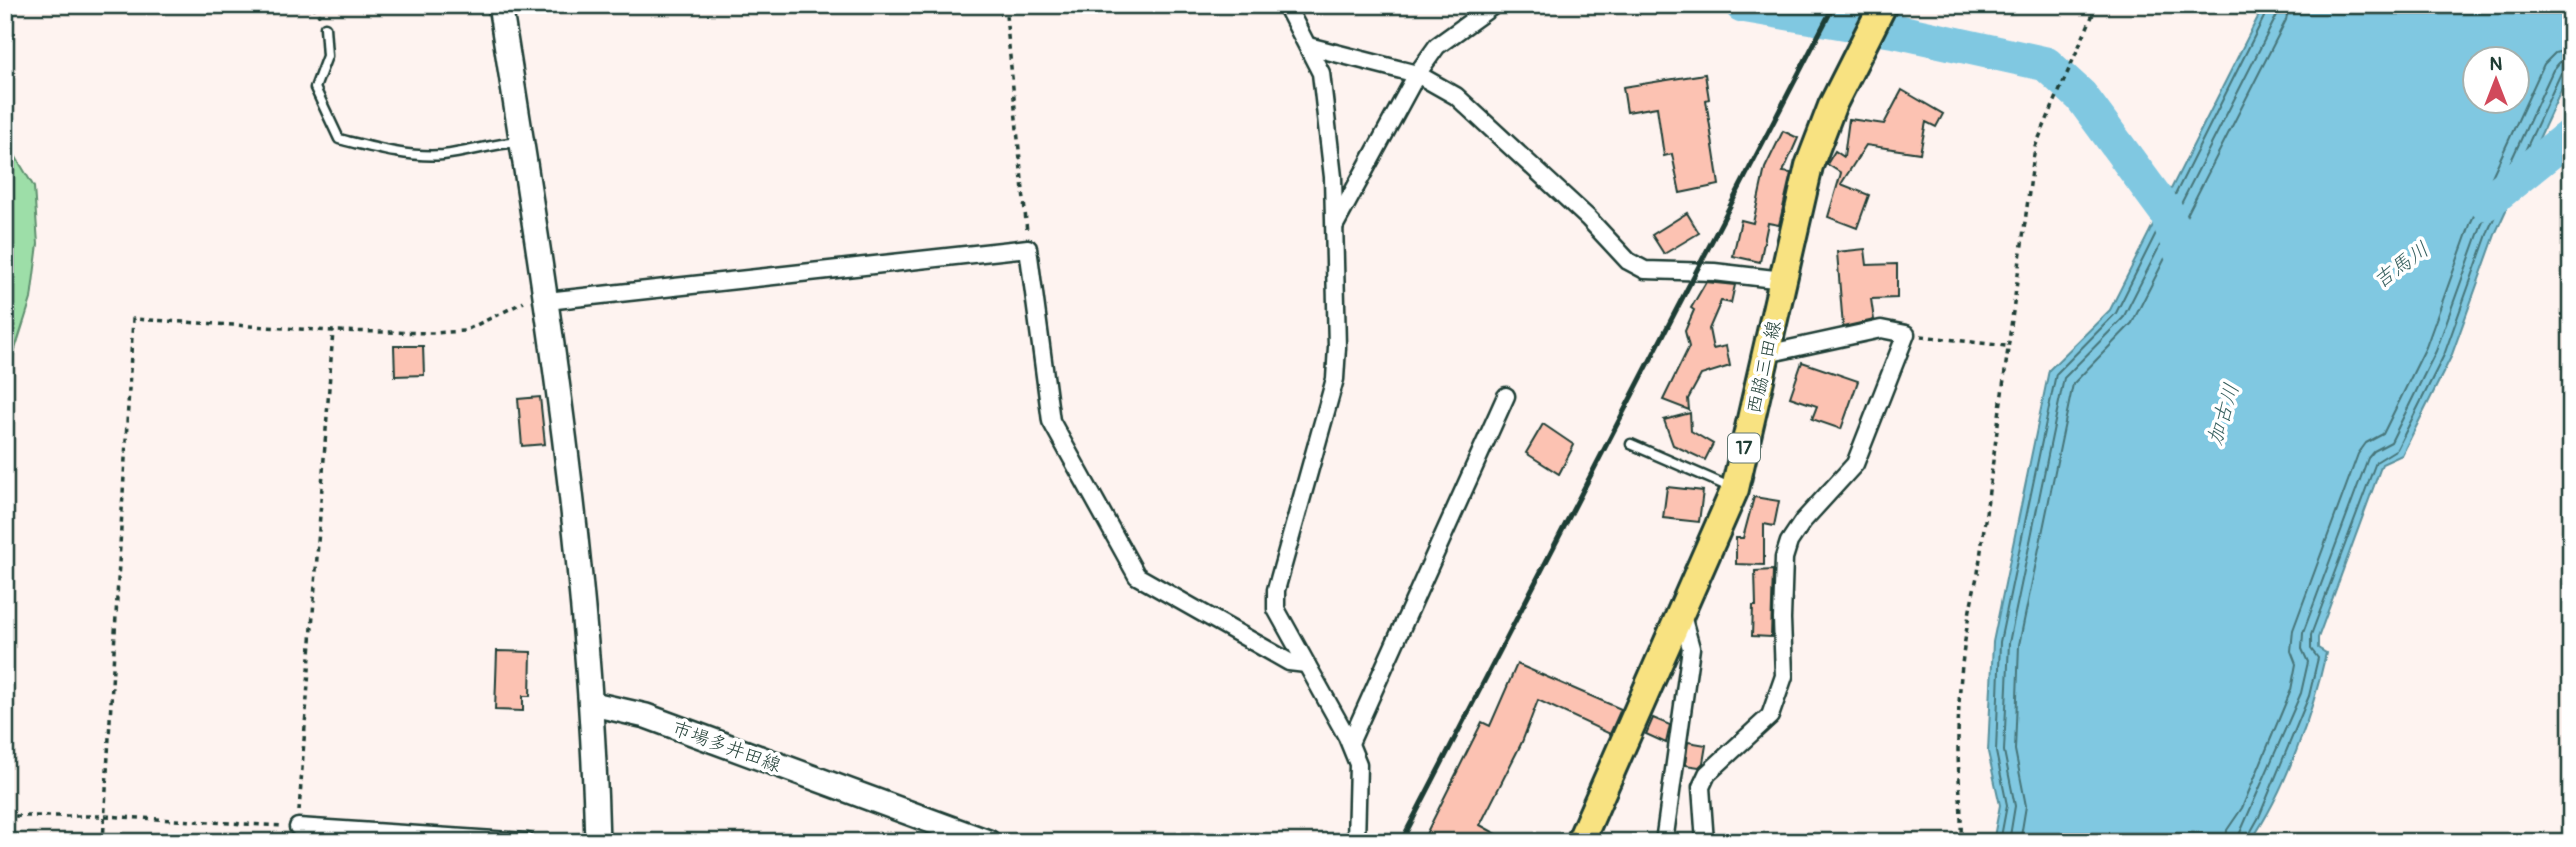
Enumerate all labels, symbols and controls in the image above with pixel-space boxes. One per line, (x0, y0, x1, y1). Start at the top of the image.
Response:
north arrow (2460, 46, 2530, 116)
text: N (2490, 52, 2503, 76)
water label: 吉馬川 (2368, 236, 2435, 295)
street label: 西脇三田線 (1742, 318, 1786, 416)
water label: 加古川 (2201, 380, 2246, 448)
road number: 17 (1728, 434, 1760, 462)
street label: 市場多井田線 (669, 716, 784, 778)

